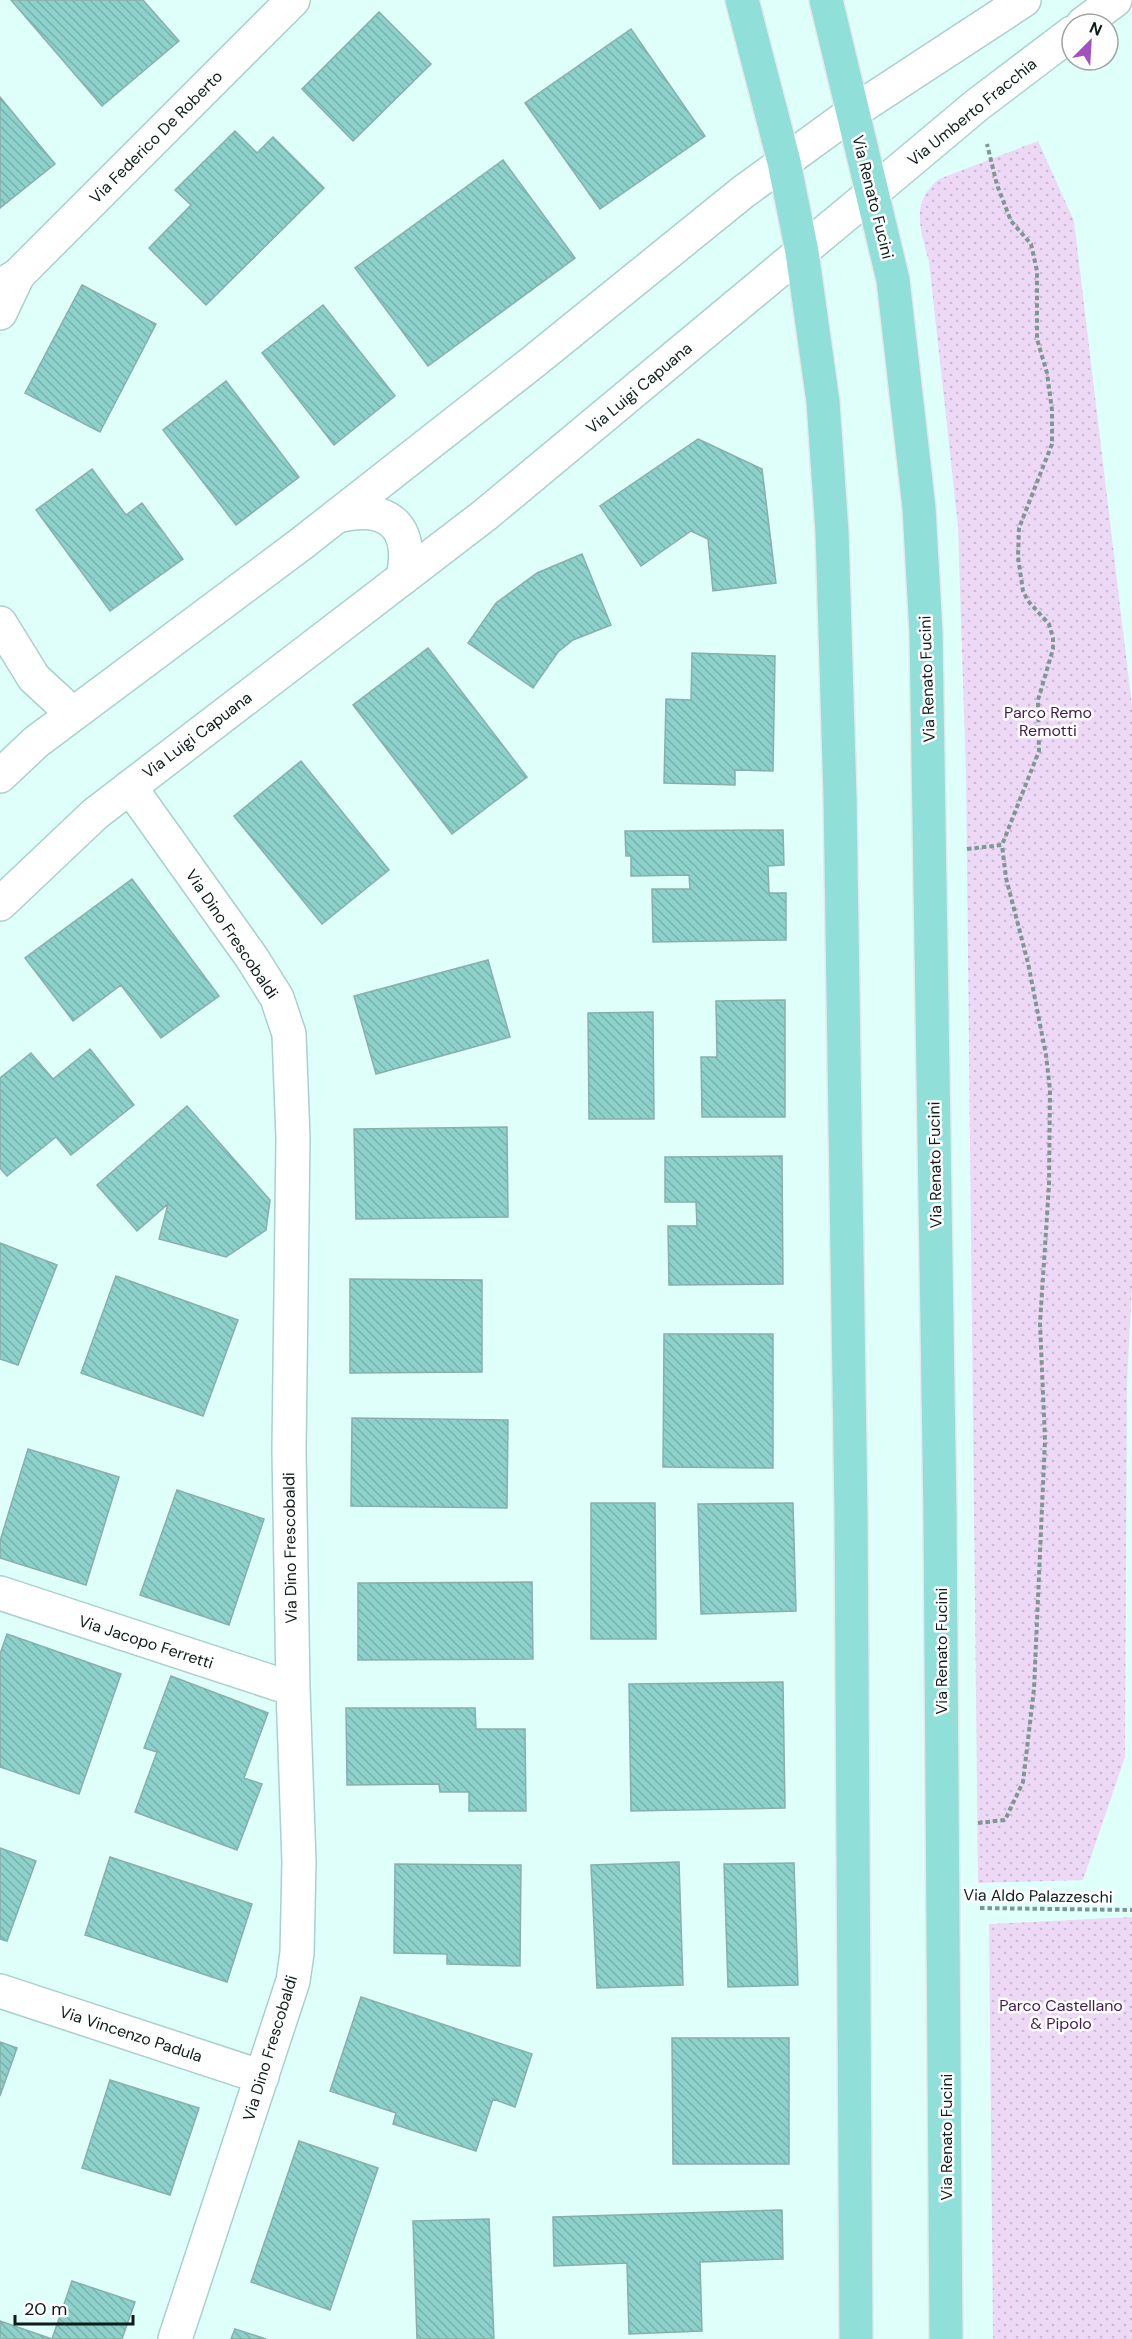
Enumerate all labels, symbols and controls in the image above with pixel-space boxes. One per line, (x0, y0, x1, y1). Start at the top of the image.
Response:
north arrow (1060, 12, 1120, 72)
text: N (1086, 17, 1105, 41)
street label: Via Umberto Fracchia (903, 53, 1041, 171)
street label: Via Federico De Roberto (85, 66, 227, 208)
street label: Via Renato Fucini (847, 133, 899, 261)
street label: Via Luigi Capuana (582, 338, 696, 438)
street label: Via Renato Fucini (914, 615, 940, 743)
street label: Via Luigi Capuana (138, 687, 256, 783)
park label: Parco Remo Remotti (1004, 702, 1092, 741)
street label: Via Dino Frescobaldi (181, 865, 283, 1003)
street label: Via Renato Fucini (923, 1101, 947, 1229)
street label: Via Dino Frescobaldi (278, 1472, 302, 1624)
street label: Via Renato Fucini (931, 1588, 952, 1714)
street label: Via Jacopo Ferretti (76, 1610, 216, 1674)
street label: Via Aldo Palazzeschi (963, 1884, 1113, 1908)
street label: Via Dino Frescobaldi (238, 1973, 302, 2123)
park label: Parco Castellano & Pipolo (999, 1995, 1123, 2034)
street label: Via Vincenzo Padula (57, 2001, 205, 2067)
street label: Via Renato Fucini (936, 2074, 957, 2200)
scale bar (15, 2288, 134, 2326)
text: 20 m (24, 2297, 67, 2321)

